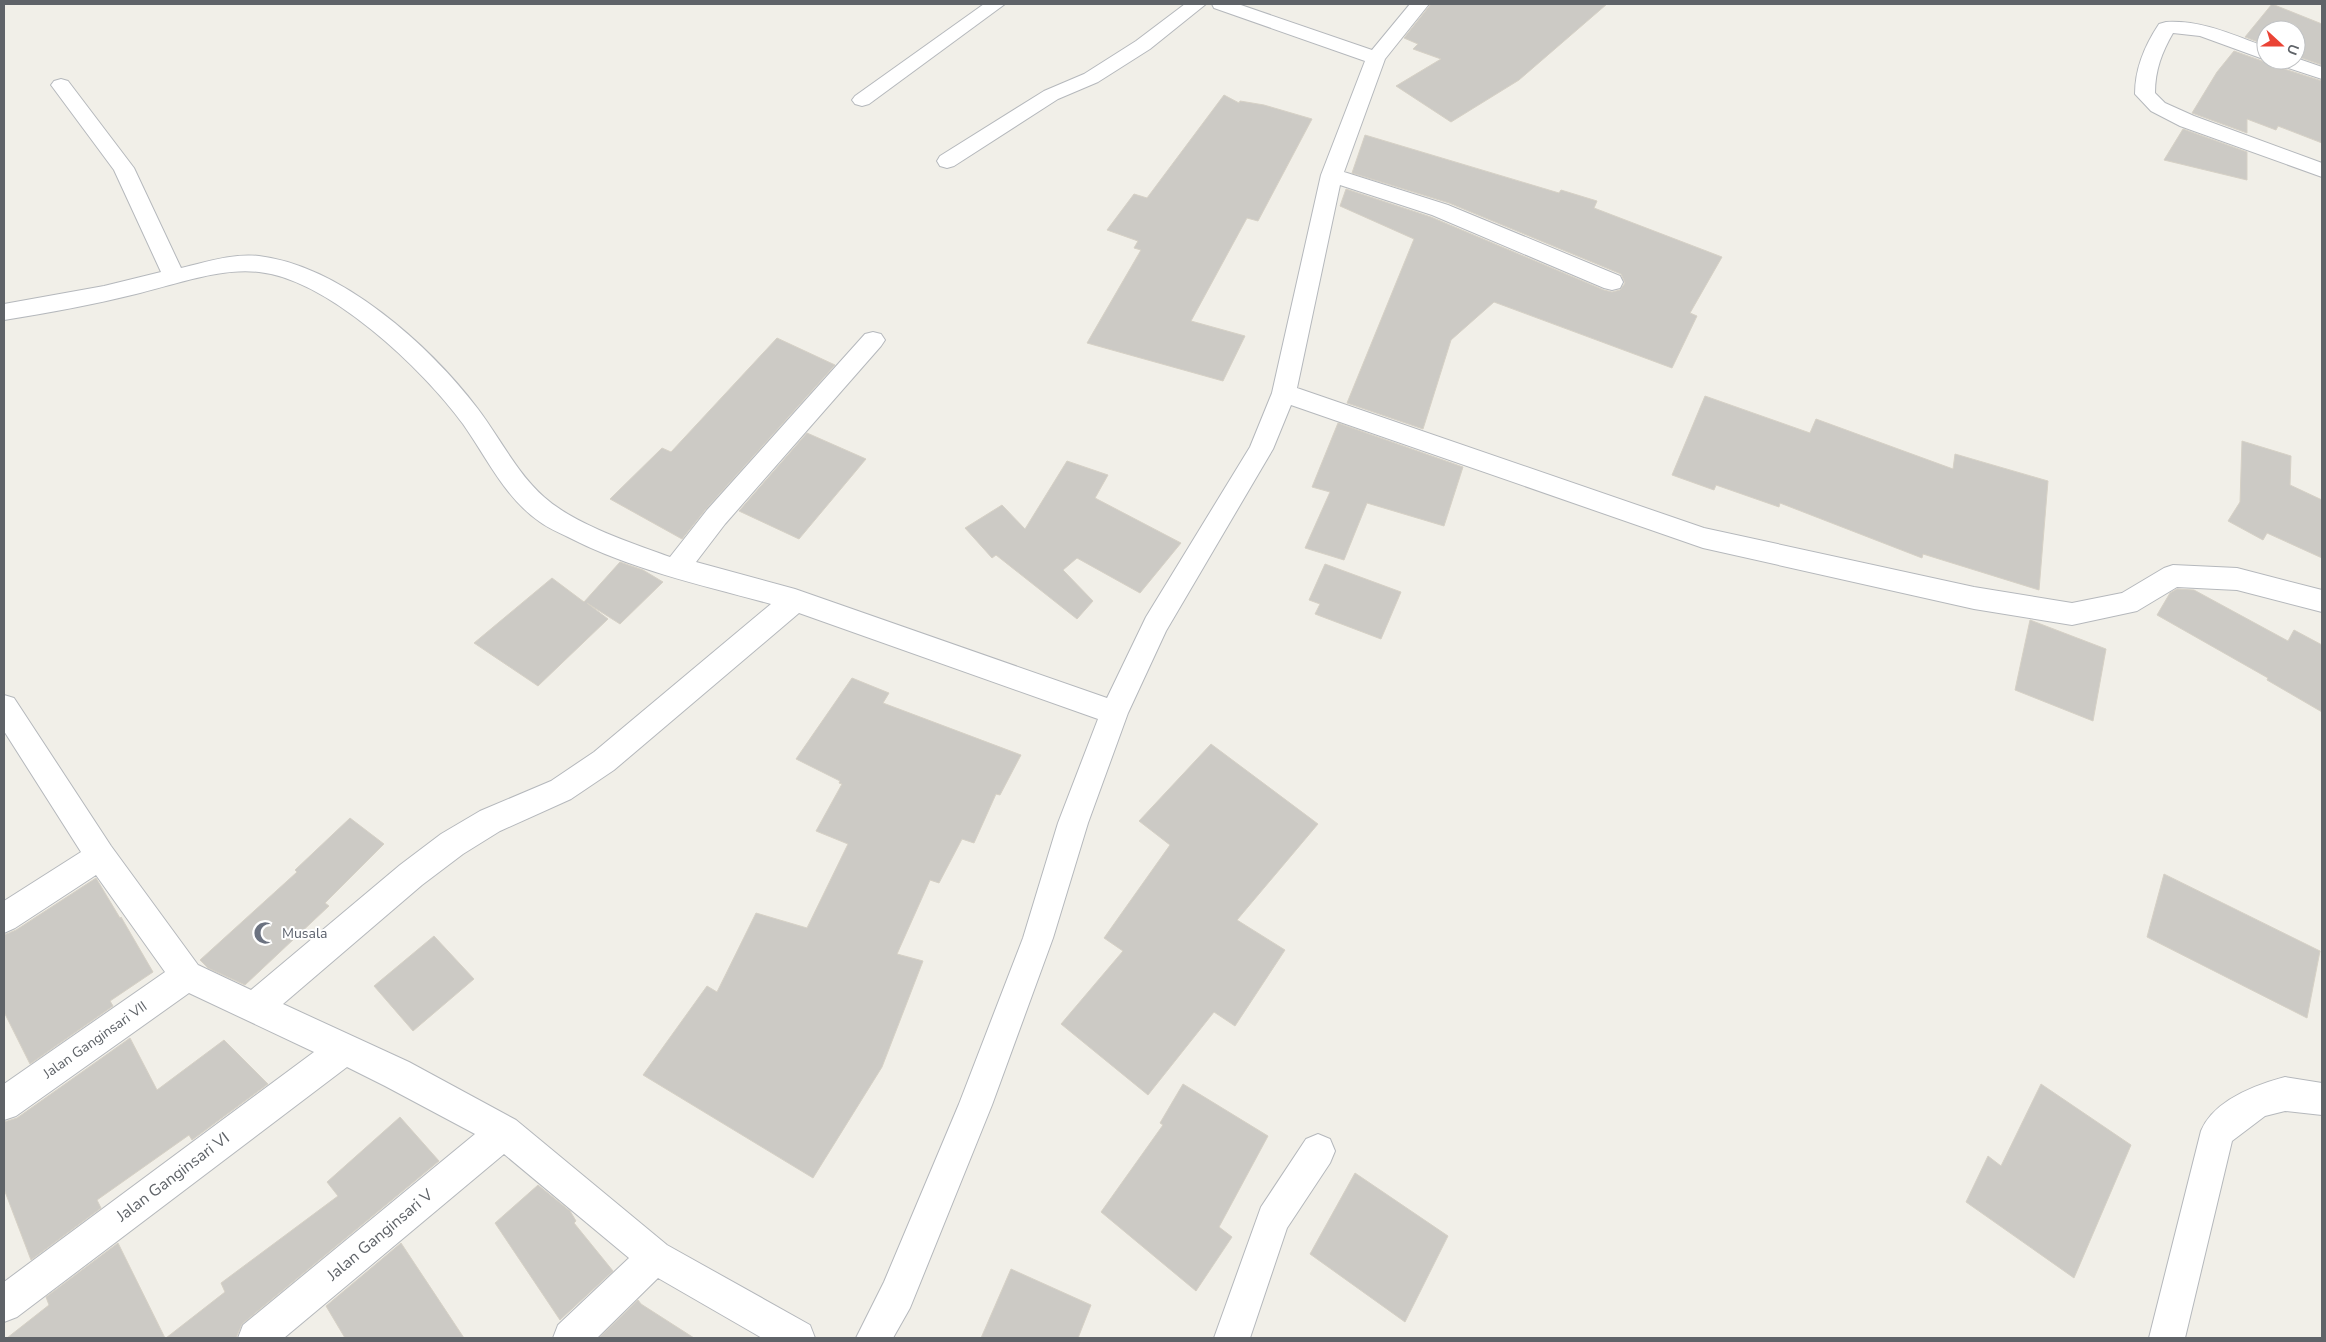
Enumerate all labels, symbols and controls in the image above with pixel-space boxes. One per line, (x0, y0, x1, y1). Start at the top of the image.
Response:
north arrow (2256, 20, 2306, 70)
text: U (2282, 41, 2303, 58)
mosque icon: Musala (252, 920, 278, 946)
place label: Musala (282, 924, 328, 943)
street label: Jalan Ganginsari VII (38, 997, 151, 1084)
street label: Jalan Ganginsari VI (111, 1127, 234, 1227)
street label: Jalan Ganginsari V (322, 1183, 438, 1287)

